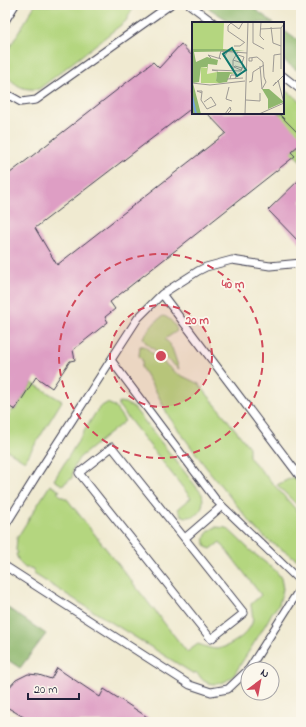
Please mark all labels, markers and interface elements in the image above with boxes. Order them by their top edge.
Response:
inset map [192,22,284,114]
text: 40 m [221,276,245,294]
text: 20 m [184,312,209,330]
centre of rings [154,349,168,363]
north arrow [240,661,280,701]
text: N [257,665,272,682]
scale bar [28,675,79,701]
text: 20 m [34,681,57,699]

